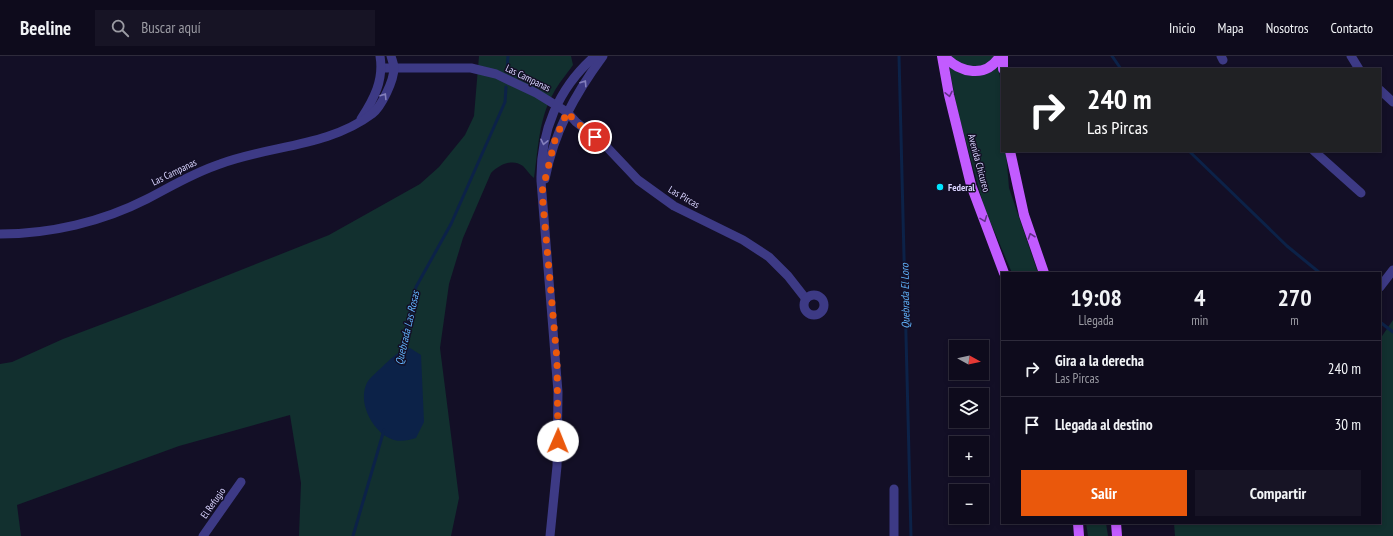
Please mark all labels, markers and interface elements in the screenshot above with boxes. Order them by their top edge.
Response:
search box [95,10,375,46]
text: Beeline [20,16,71,40]
icon: search [109,17,131,39]
text: Buscar aquí [141,18,201,37]
text: Inicio [1169,19,1196,37]
text: Mapa [1218,19,1244,37]
text: Nosotros [1266,19,1309,37]
text: Contacto [1331,19,1373,37]
street label: Las Campanas [503,62,553,95]
one-way arrow [579,80,587,87]
text: 240 m [1087,80,1151,117]
icon: right [1021,84,1073,136]
one-way arrow [945,91,953,98]
one-way arrow [379,93,387,100]
text: Las Pircas [1087,116,1148,139]
pin [578,120,612,154]
icon: arrive [584,126,606,148]
street label: Avenida Chicureo [965,133,993,193]
one-way arrow [541,138,549,145]
street label: Las Campanas [149,155,199,188]
place label: Federal [948,181,975,194]
marker: Federal [935,182,945,192]
street label: Las Pircas [666,183,702,211]
one-way arrow [980,216,988,223]
one-way arrow [1027,233,1036,240]
water label: Quebrada El Loro [897,262,913,329]
text: 19:08 [1070,282,1122,313]
text: 4 [1194,282,1205,313]
text: 270 [1277,282,1312,313]
water label: Quebrada Las Rosas [392,288,423,366]
text: Llegada [1078,312,1114,329]
text: min [1191,312,1208,329]
text: m [1290,312,1299,329]
north arrow [949,340,989,380]
map controls [949,340,989,524]
text: Gira a la derecha [1055,351,1144,370]
icon: right [1021,358,1043,380]
text: 240 m [1328,359,1361,378]
text: Las Pircas [1055,370,1099,387]
button: layers [949,388,989,428]
icon: arrive [1021,414,1043,436]
text: Llegada al destino [1055,415,1153,434]
text: 30 m [1335,415,1361,434]
position arrow [537,420,579,462]
button: + [949,436,989,476]
button: Salir [1021,470,1187,516]
button: Compartir [1195,470,1361,516]
button: − [949,484,989,524]
street label: El Refugio [198,485,228,521]

